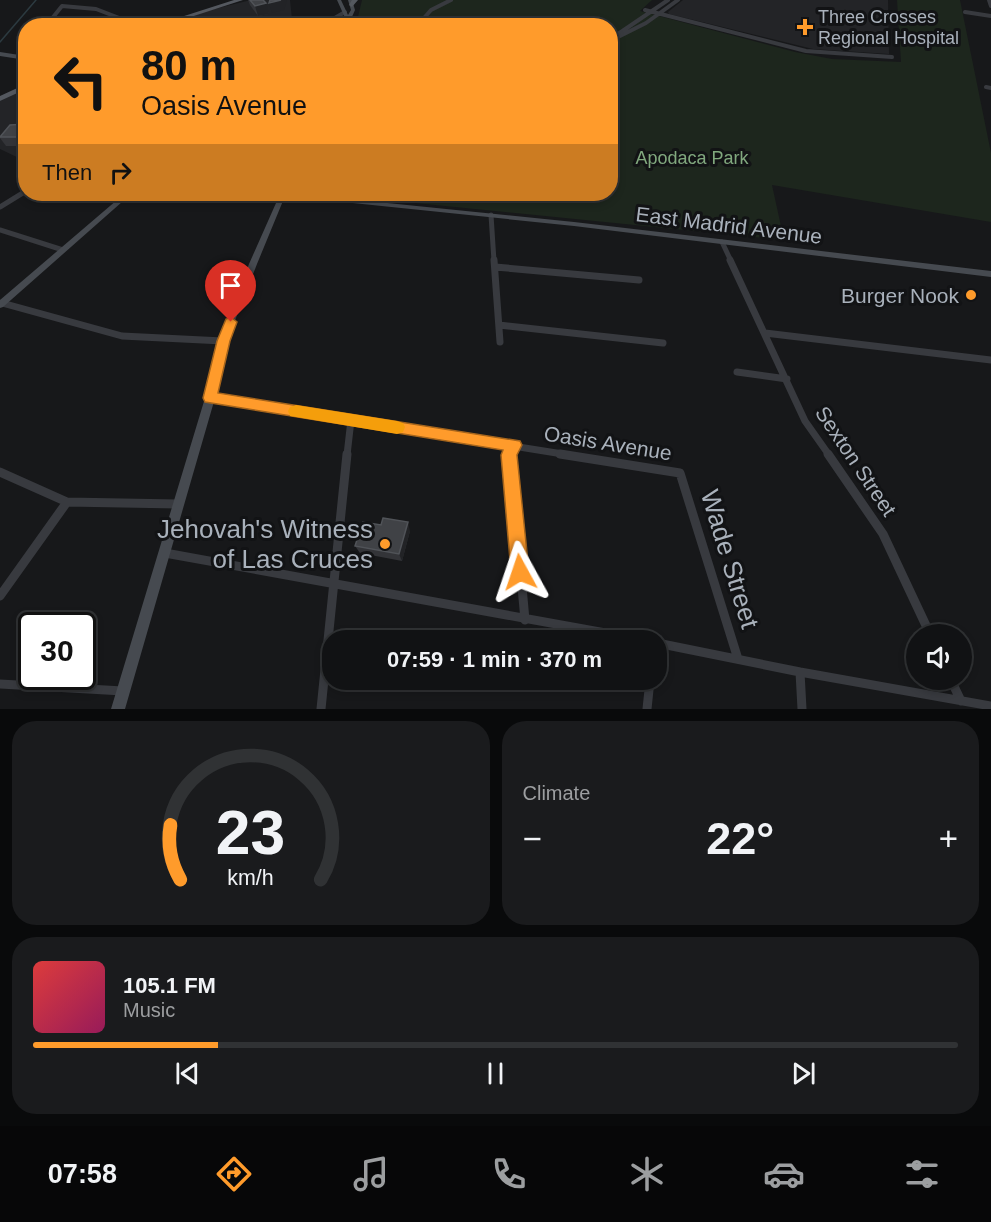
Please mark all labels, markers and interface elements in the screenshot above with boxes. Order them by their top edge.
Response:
place label: Three Crosses Regional Hospital [818,7,959,48]
marker: Three Crosses Regional Hospital [796,18,814,36]
icon: left [42,42,120,120]
text: 80 m [141,42,237,89]
text: Oasis Avenue [141,91,307,121]
park label: Apodaca Park [635,148,750,168]
icon: right [104,156,137,189]
text: Then [42,160,92,185]
street label: East Madrid Avenue [635,202,823,248]
pin [205,260,256,322]
icon: arrive [214,269,247,302]
place label: Burger Nook [841,284,959,307]
marker: Burger Nook [964,288,978,302]
street label: Sexton Street [811,402,901,520]
street label: Oasis Avenue [542,422,674,464]
street label: Wade Street [695,486,766,633]
place label: Jehovah's Witness of Las Cruces [157,514,373,574]
marker: Jehovah's Witness of Las Cruces [378,537,392,551]
position arrow [488,540,552,604]
speed limit sign: 30 [18,612,96,690]
map controls [906,624,972,690]
button: sound [906,624,972,690]
text: 07:59 · 1 min · 370 m [387,647,602,672]
text: Climate [523,782,590,804]
text: 23 [216,798,285,867]
text: 22° [706,813,774,864]
text: − [523,820,542,857]
text: + [939,820,958,857]
text: km/h [228,866,274,890]
text: 105.1 FM [123,973,216,998]
text: Music [123,999,175,1021]
icon: previous [171,1057,204,1090]
icon: pause [479,1057,512,1090]
icon: next [787,1057,820,1090]
icon: directions [213,1153,255,1195]
icon: music [350,1153,392,1195]
icon: phone [488,1153,530,1195]
icon: climate [626,1153,668,1195]
icon: car [763,1153,805,1195]
icon: filters [901,1153,943,1195]
text: 07:58 [48,1159,117,1189]

